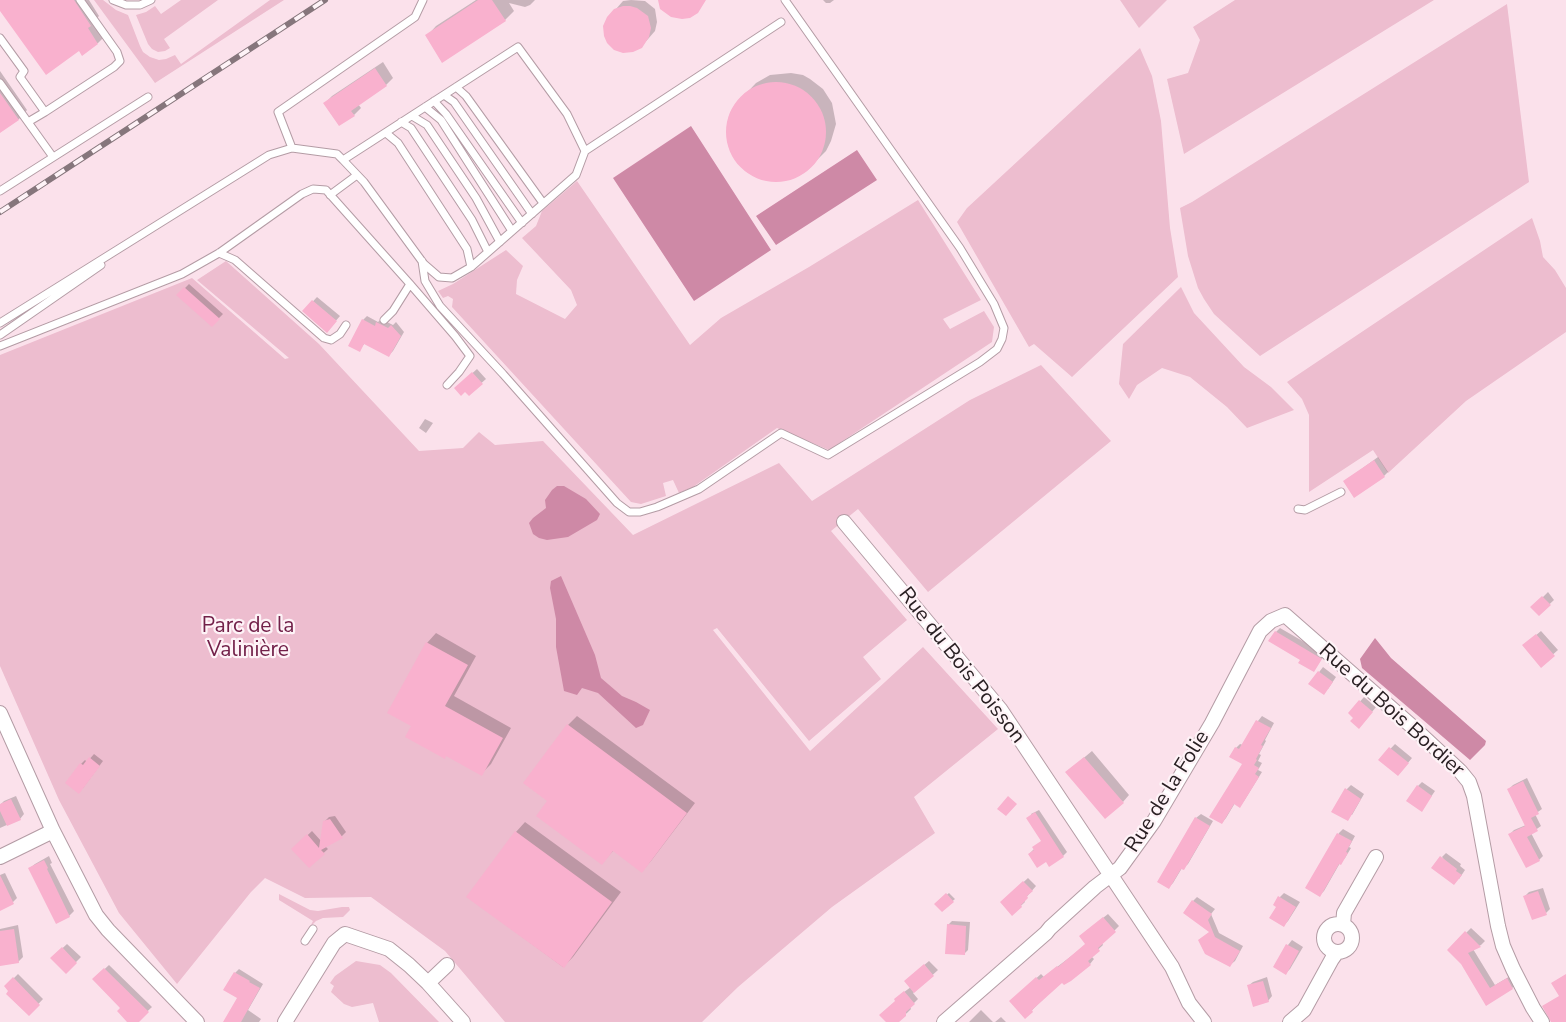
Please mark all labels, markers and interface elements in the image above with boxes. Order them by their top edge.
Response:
street label: Rue du Bois Poisson [892,583,1030,749]
park label: Parc de la Valinière [202,614,294,664]
street label: Rue du Bois Bordier [1313,639,1469,783]
street label: Rue de la Folie [1120,726,1216,858]

